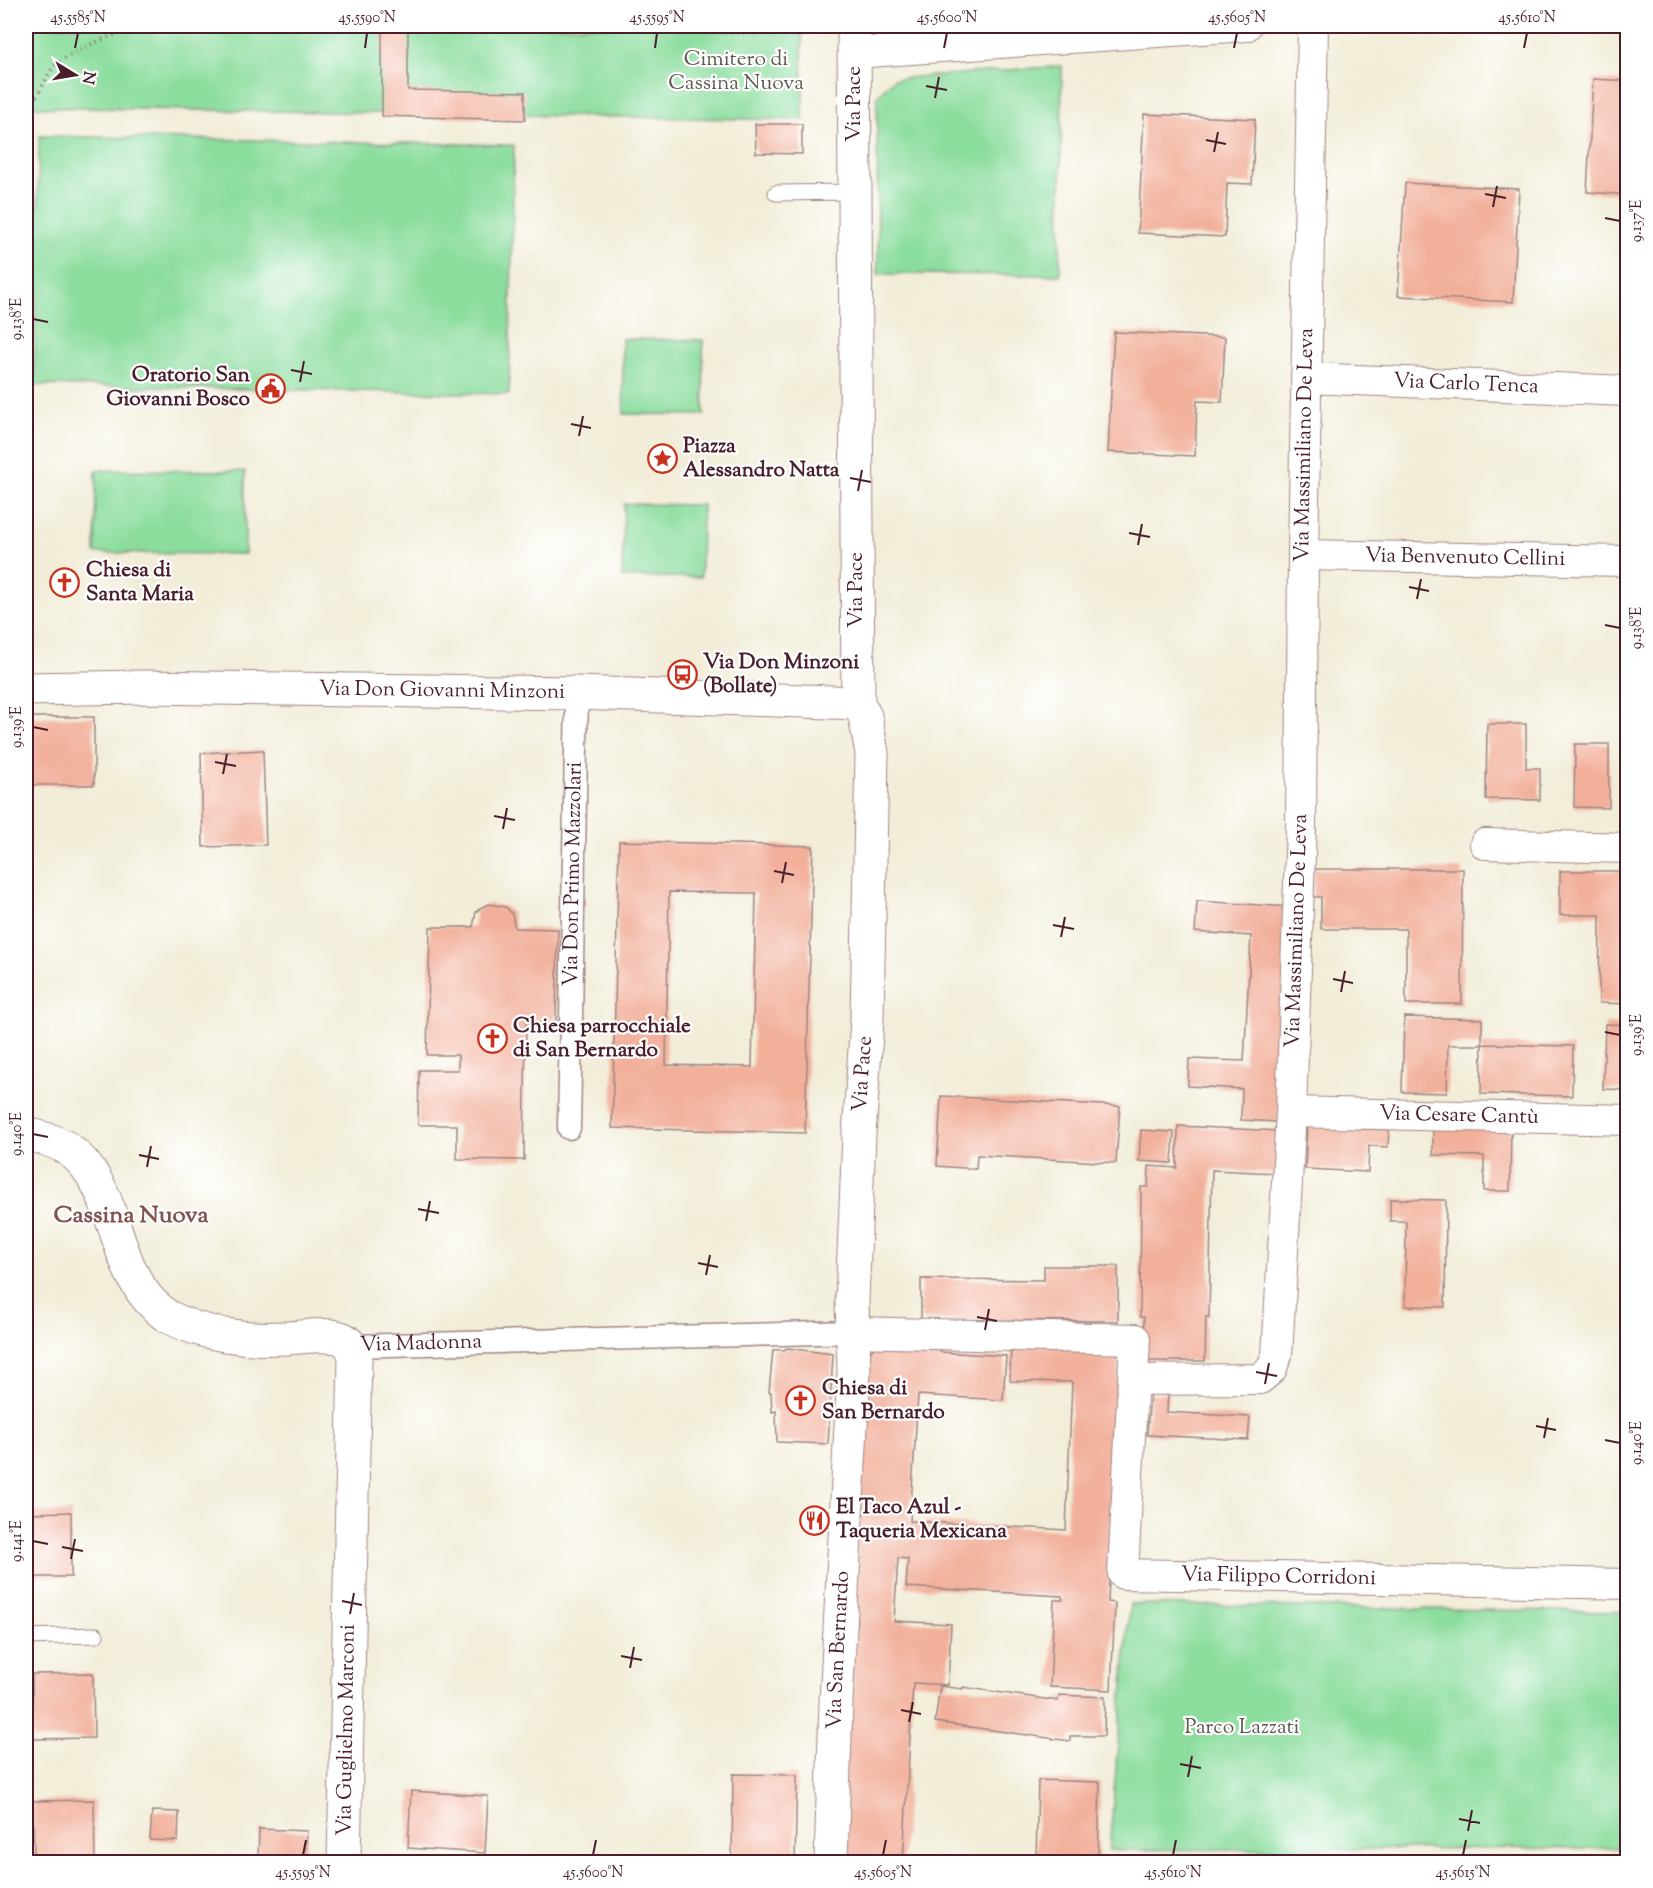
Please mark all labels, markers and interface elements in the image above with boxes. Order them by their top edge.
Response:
text: 45.5585°N [50,8,106,29]
text: 45.5590°N [338,8,396,29]
text: 45.5595°N [629,8,685,29]
text: 45.5600°N [917,8,977,29]
text: 45.5605°N [1208,8,1266,29]
text: 45.5610°N [1498,8,1556,29]
north arrow [45,45,105,105]
park label: Cimitero di Cassina Nuova [668,45,804,99]
street label: Via Pace [840,66,870,142]
text: N [75,69,100,86]
text: 9.137°E [1627,200,1648,242]
text: 9.138°E [7,298,28,340]
street label: Via Massimiliano De Leva [1288,327,1322,562]
place label: Oratorio San Giovanni Bosco [106,361,251,415]
street label: Via Carlo Tenca [1393,367,1539,402]
public building icon: Oratorio San Giovanni Bosco [255,372,287,404]
place label: Piazza Alessandro Natta [683,432,840,486]
place icon: Piazza Alessandro Natta [646,443,678,475]
street label: Via Benvenuto Cellini [1364,541,1565,575]
street label: Via Pace [842,552,872,628]
place label: Chiesa di Santa Maria [86,556,194,610]
church icon: Chiesa di Santa Maria [49,567,81,599]
text: 9.138°E [1627,607,1648,649]
place label: Via Don Minzoni (Bollate) [703,648,859,702]
bus stop icon: Via Don Minzoni (Bollate) [666,659,698,691]
street label: Via Don Giovanni Minzoni [319,674,565,708]
text: 9.139°E [7,706,28,748]
street label: Via Don Primo Mazzolari [557,761,591,987]
street label: Via Massimiliano De Leva [1278,813,1316,1048]
place label: Chiesa parrocchiale di San Bernardo [513,1012,691,1066]
text: 9.139°E [1627,1014,1648,1056]
church icon: Chiesa parrocchiale di San Bernardo [476,1023,508,1055]
street label: Via Pace [846,1035,881,1113]
street label: Via Cesare Cantù [1379,1099,1539,1133]
text: 9.140°E [7,1112,28,1156]
district label: Cassina Nuova [53,1199,209,1233]
street label: Via Madonna [359,1327,483,1361]
place label: Chiesa di San Bernardo [822,1374,945,1428]
church icon: Chiesa di San Bernardo [785,1385,817,1417]
text: 9.140°E [1627,1421,1648,1465]
place label: El Taco Azul - Taqueria Mexicana [836,1493,1007,1547]
restaurant icon: El Taco Azul - Taqueria Mexicana [799,1504,831,1536]
text: 9.141°E [7,1520,28,1562]
street label: Via Filippo Corridoni [1181,1560,1376,1594]
street label: Via San Bernardo [820,1570,858,1730]
street label: Via Guglielmo Marconi [330,1624,364,1836]
park label: Parco Lazzati [1184,1713,1300,1743]
text: 45.5595°N [275,1863,331,1884]
text: 45.5600°N [563,1863,623,1884]
text: 45.5605°N [854,1863,912,1884]
text: 45.5610°N [1144,1863,1202,1884]
text: 45.5615°N [1436,1863,1491,1884]

